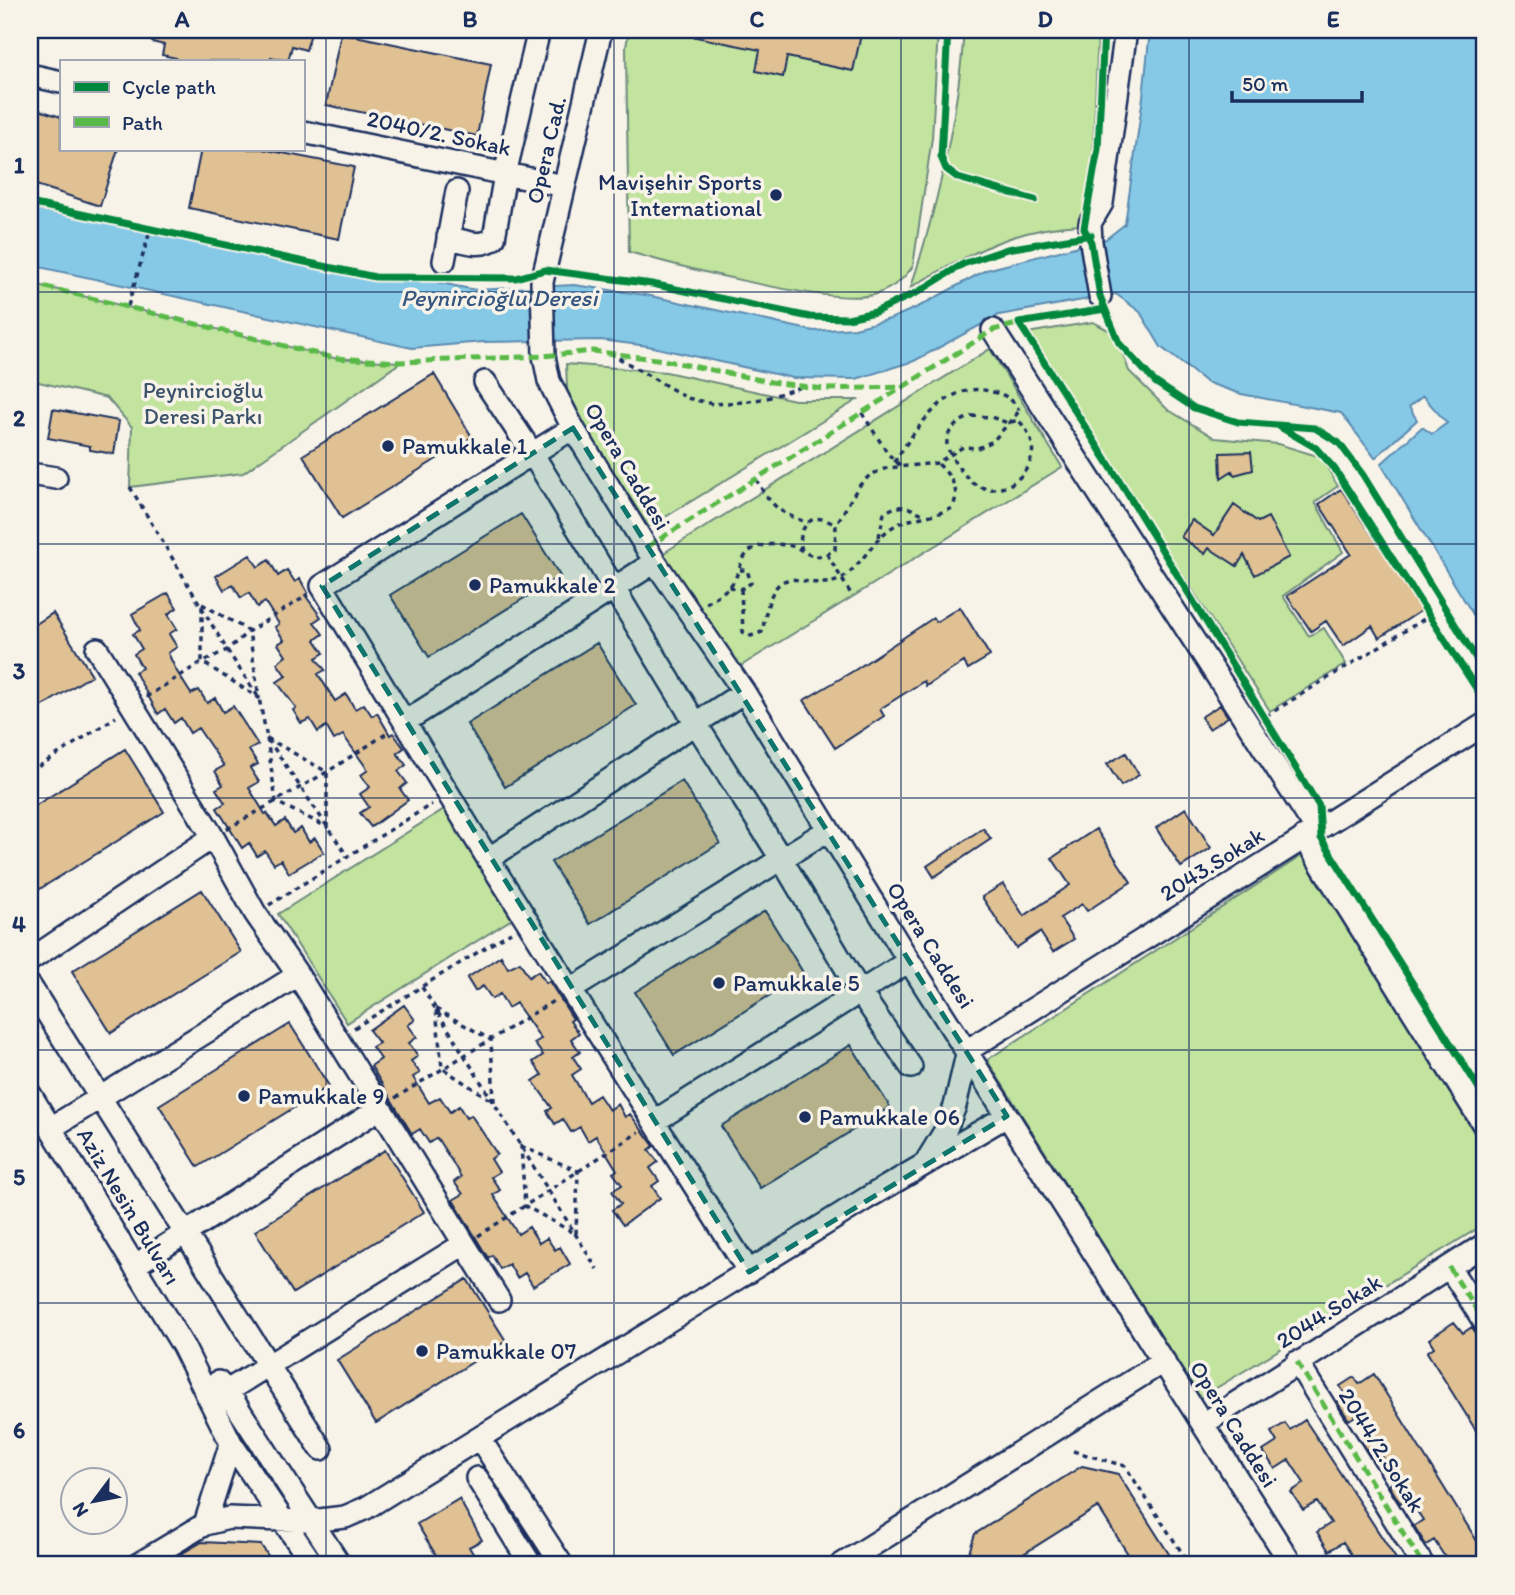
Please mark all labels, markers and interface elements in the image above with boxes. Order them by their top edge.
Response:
text: A [174,5,190,33]
text: B [463,5,478,33]
text: C [750,5,765,33]
text: D [1037,5,1053,33]
text: E [1327,5,1340,33]
legend [60,60,304,150]
scale bar [1232,60,1361,104]
text: 50 m [1242,71,1289,96]
text: Cycle path [122,74,216,99]
street label: Opera Cad. [520,93,572,207]
street label: 2040/2. Sokak [364,104,514,162]
text: Path [122,110,163,135]
text: 1 [14,151,25,179]
place label: Mavişehir Sports International [598,168,762,222]
marker: Mavişehir Sports International [768,187,784,203]
water label: Peynircioğlu Deresi [401,283,600,312]
park label: Peynircioğlu Deresi Parkı [143,376,264,430]
street label: Opera Caddesi [579,397,677,535]
text: 2 [13,404,26,432]
place label: Pamukkale 1 [402,432,527,460]
marker: Pamukkale 1 [380,438,396,454]
place label: Pamukkale 2 [489,571,616,599]
marker: Pamukkale 2 [467,577,483,593]
text: 3 [13,657,26,685]
street label: 2043.Sokak [1155,821,1270,907]
street label: Opera Caddesi [881,877,981,1013]
text: 4 [12,910,26,938]
place label: Pamukkale 5 [733,969,860,997]
marker: Pamukkale 5 [711,975,727,991]
place label: Pamukkale 9 [258,1082,385,1110]
marker: Pamukkale 9 [236,1088,252,1104]
place label: Pamukkale 06 [819,1103,960,1131]
marker: Pamukkale 06 [797,1109,813,1125]
street label: Aziz Nesin Bulvarı [71,1122,187,1290]
text: 5 [13,1163,25,1191]
street label: 2044.Sokak [1271,1267,1387,1354]
place label: Pamukkale 07 [436,1337,576,1365]
marker: Pamukkale 07 [414,1343,430,1359]
street label: Opera Caddesi [1184,1356,1284,1492]
street label: 2044/2.Sokak [1333,1383,1431,1517]
text: 6 [13,1416,25,1444]
north arrow [60,1466,130,1536]
text: N [67,1498,93,1521]

